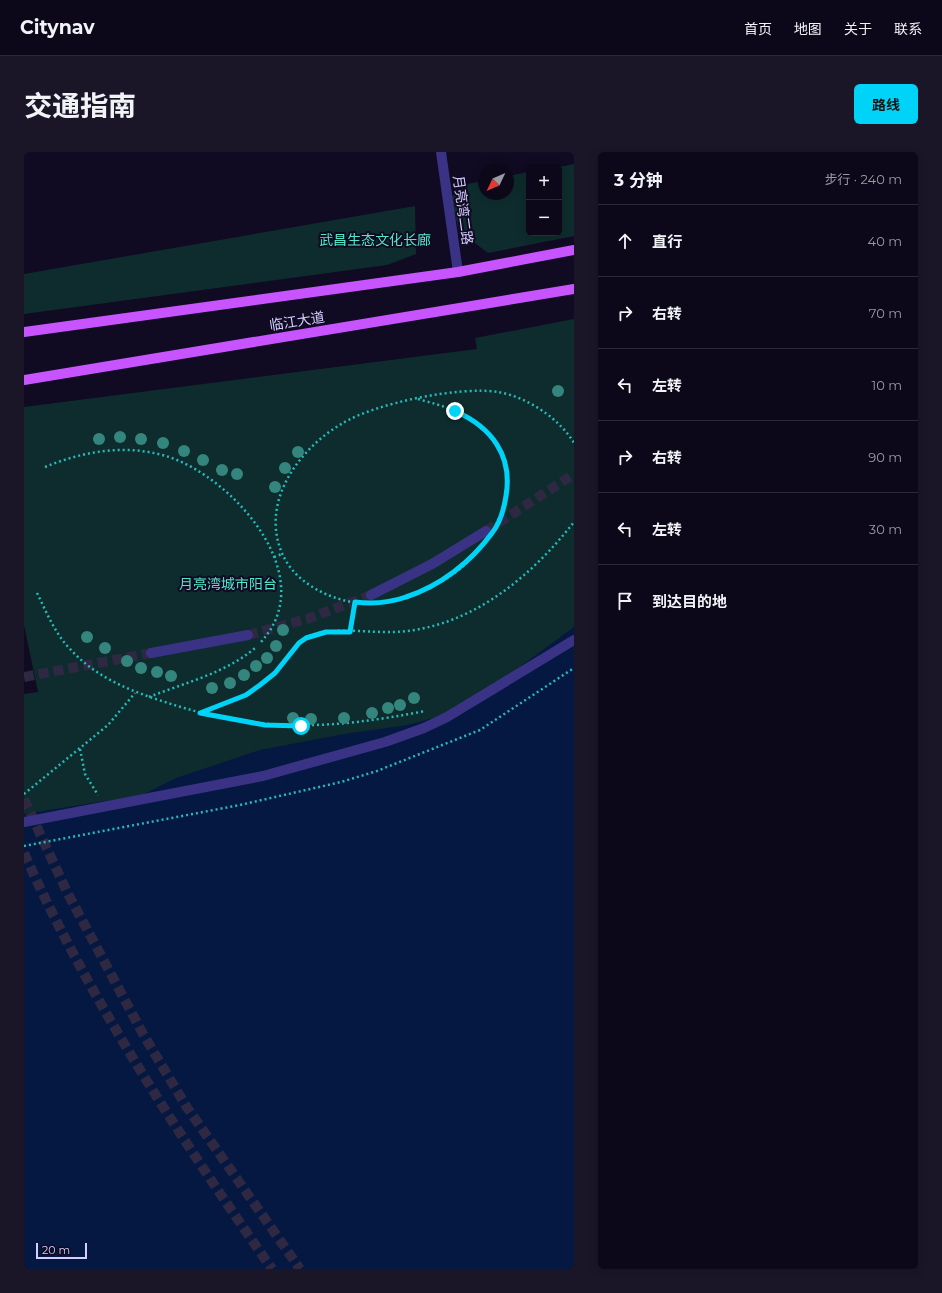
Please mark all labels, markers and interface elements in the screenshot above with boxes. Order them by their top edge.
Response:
text: Citynav [20,16,95,39]
text: 首页 [744,20,772,38]
text: 地图 [794,20,822,38]
text: 关于 [844,20,872,38]
text: 联系 [894,20,922,38]
button: 路线 [854,84,918,124]
text: 交通指南 [24,89,136,123]
north arrow [478,164,514,200]
map controls [526,164,562,236]
button: + [526,164,562,200]
text: 3 分钟 [614,170,663,190]
text: 步行 · 240 m [824,171,902,187]
street label: 月亮湾二路 [449,174,477,246]
button: − [526,200,562,236]
icon: ahead [614,230,636,252]
park label: 武昌生态文化长廊 [319,231,431,249]
text: 直行 [652,232,682,251]
text: 40 m [868,233,902,249]
icon: right [614,302,636,324]
text: 右转 [652,304,682,323]
text: 70 m [869,305,902,321]
street label: 临江大道 [268,308,326,334]
icon: left [614,374,636,396]
text: 左转 [652,376,682,395]
text: 10 m [872,377,902,393]
route end [446,402,464,420]
icon: right [614,446,636,468]
text: 右转 [652,448,682,467]
text: 90 m [868,449,902,465]
icon: left [614,518,636,540]
text: 左转 [652,520,682,539]
text: 30 m [869,521,902,537]
park label: 月亮湾城市阳台 [179,575,277,593]
icon: arrive [614,590,636,612]
text: 到达目的地 [652,592,727,611]
route start [292,717,310,735]
scale bar [36,1241,87,1260]
text: 20 m [42,1243,70,1257]

